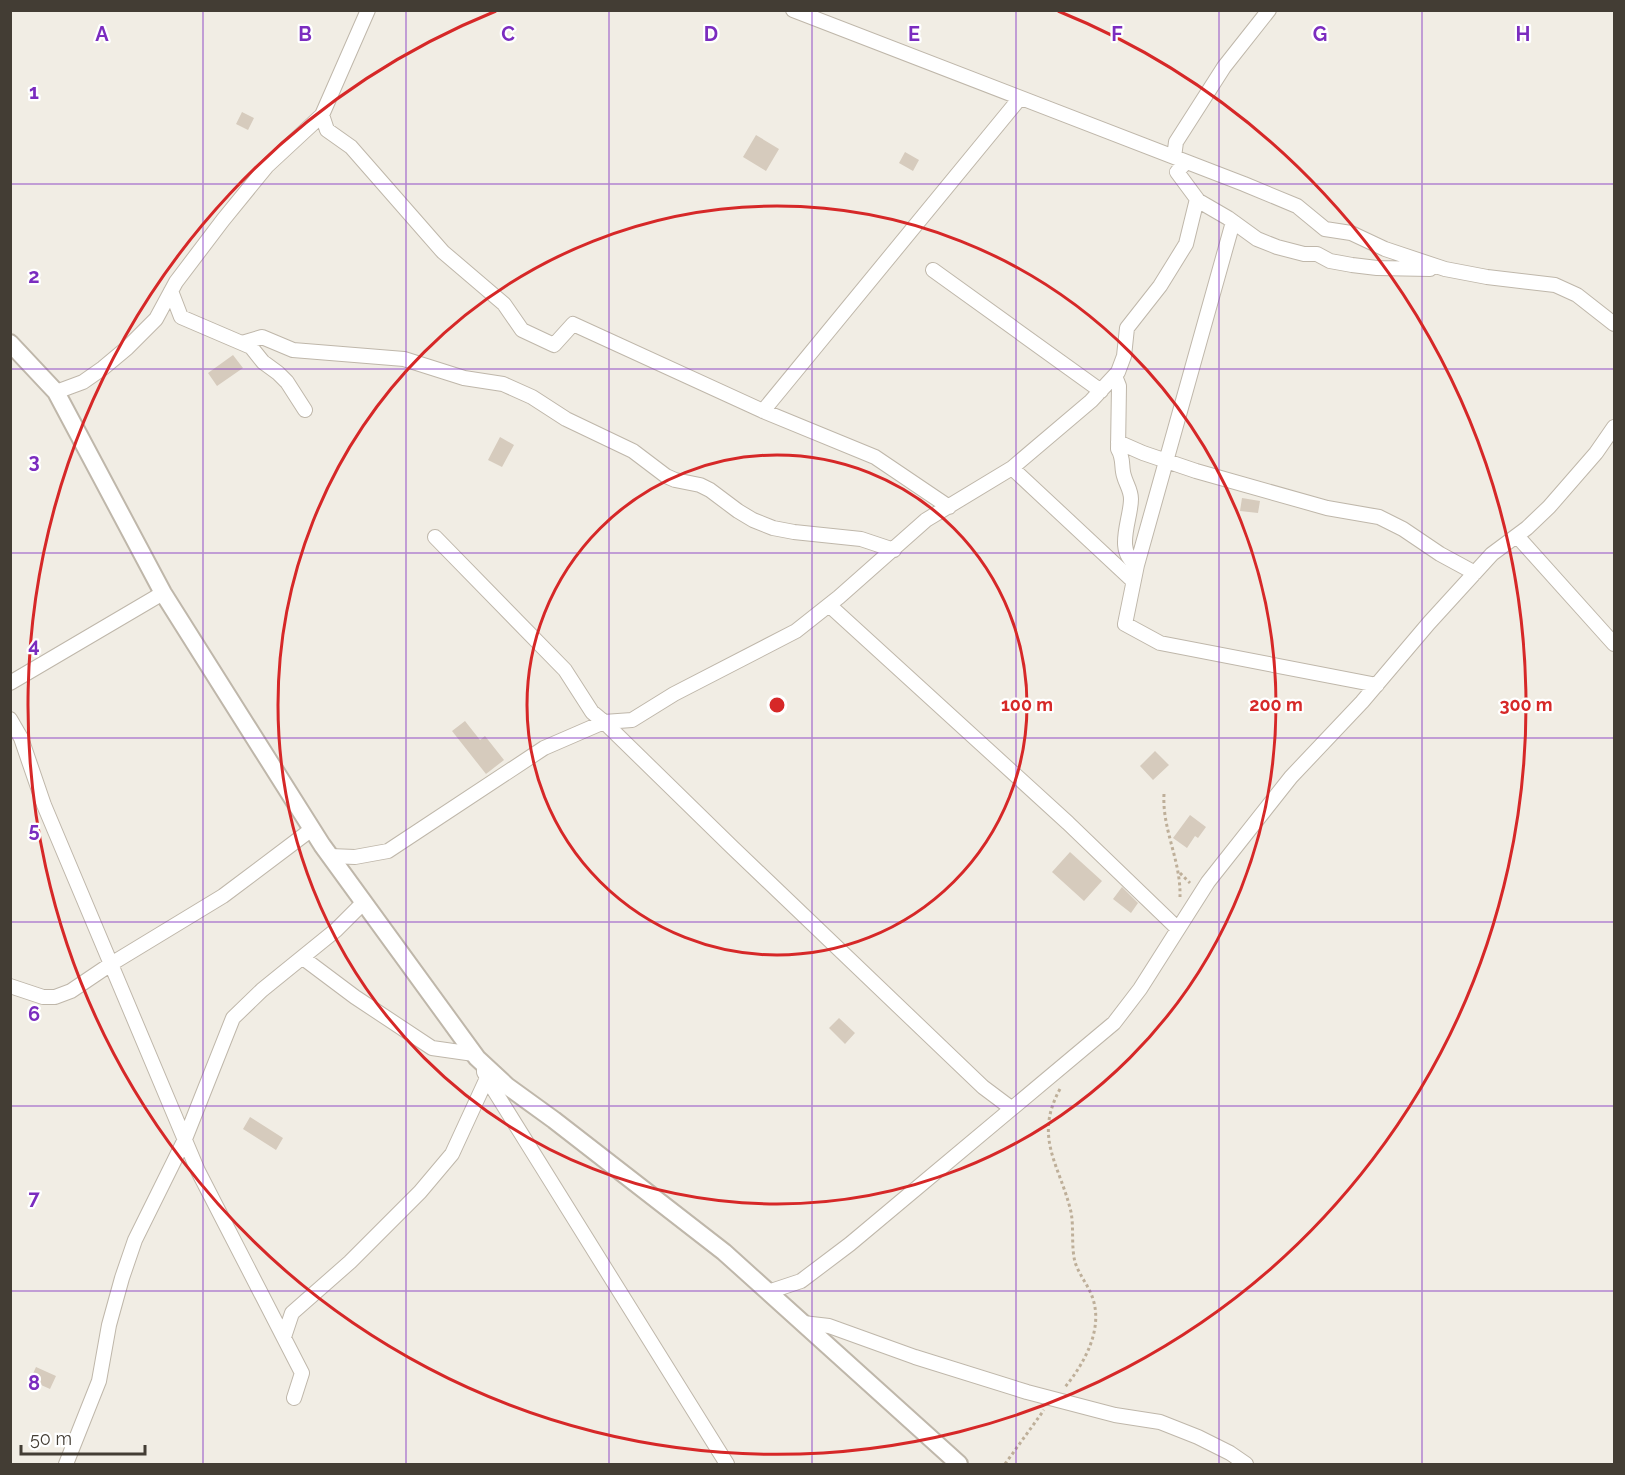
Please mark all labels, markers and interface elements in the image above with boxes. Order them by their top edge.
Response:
text: A [95,22,109,46]
text: B [298,22,312,46]
text: C [501,22,515,46]
text: D [704,22,718,46]
text: E [908,22,920,46]
text: F [1111,22,1123,46]
text: G [1313,22,1327,46]
text: H [1516,22,1530,46]
text: 1 [29,80,39,104]
text: 2 [28,264,40,288]
text: 3 [28,449,40,473]
text: 4 [28,633,40,657]
text: 100 m [1001,694,1053,715]
text: 200 m [1249,694,1303,715]
text: 300 m [1499,694,1553,715]
centre of rings [767,695,787,715]
text: 5 [28,818,40,842]
text: 6 [28,1002,40,1026]
text: 7 [28,1186,40,1210]
text: 8 [28,1371,40,1395]
scale bar [21,1418,146,1456]
text: 50 m [30,1428,72,1449]

